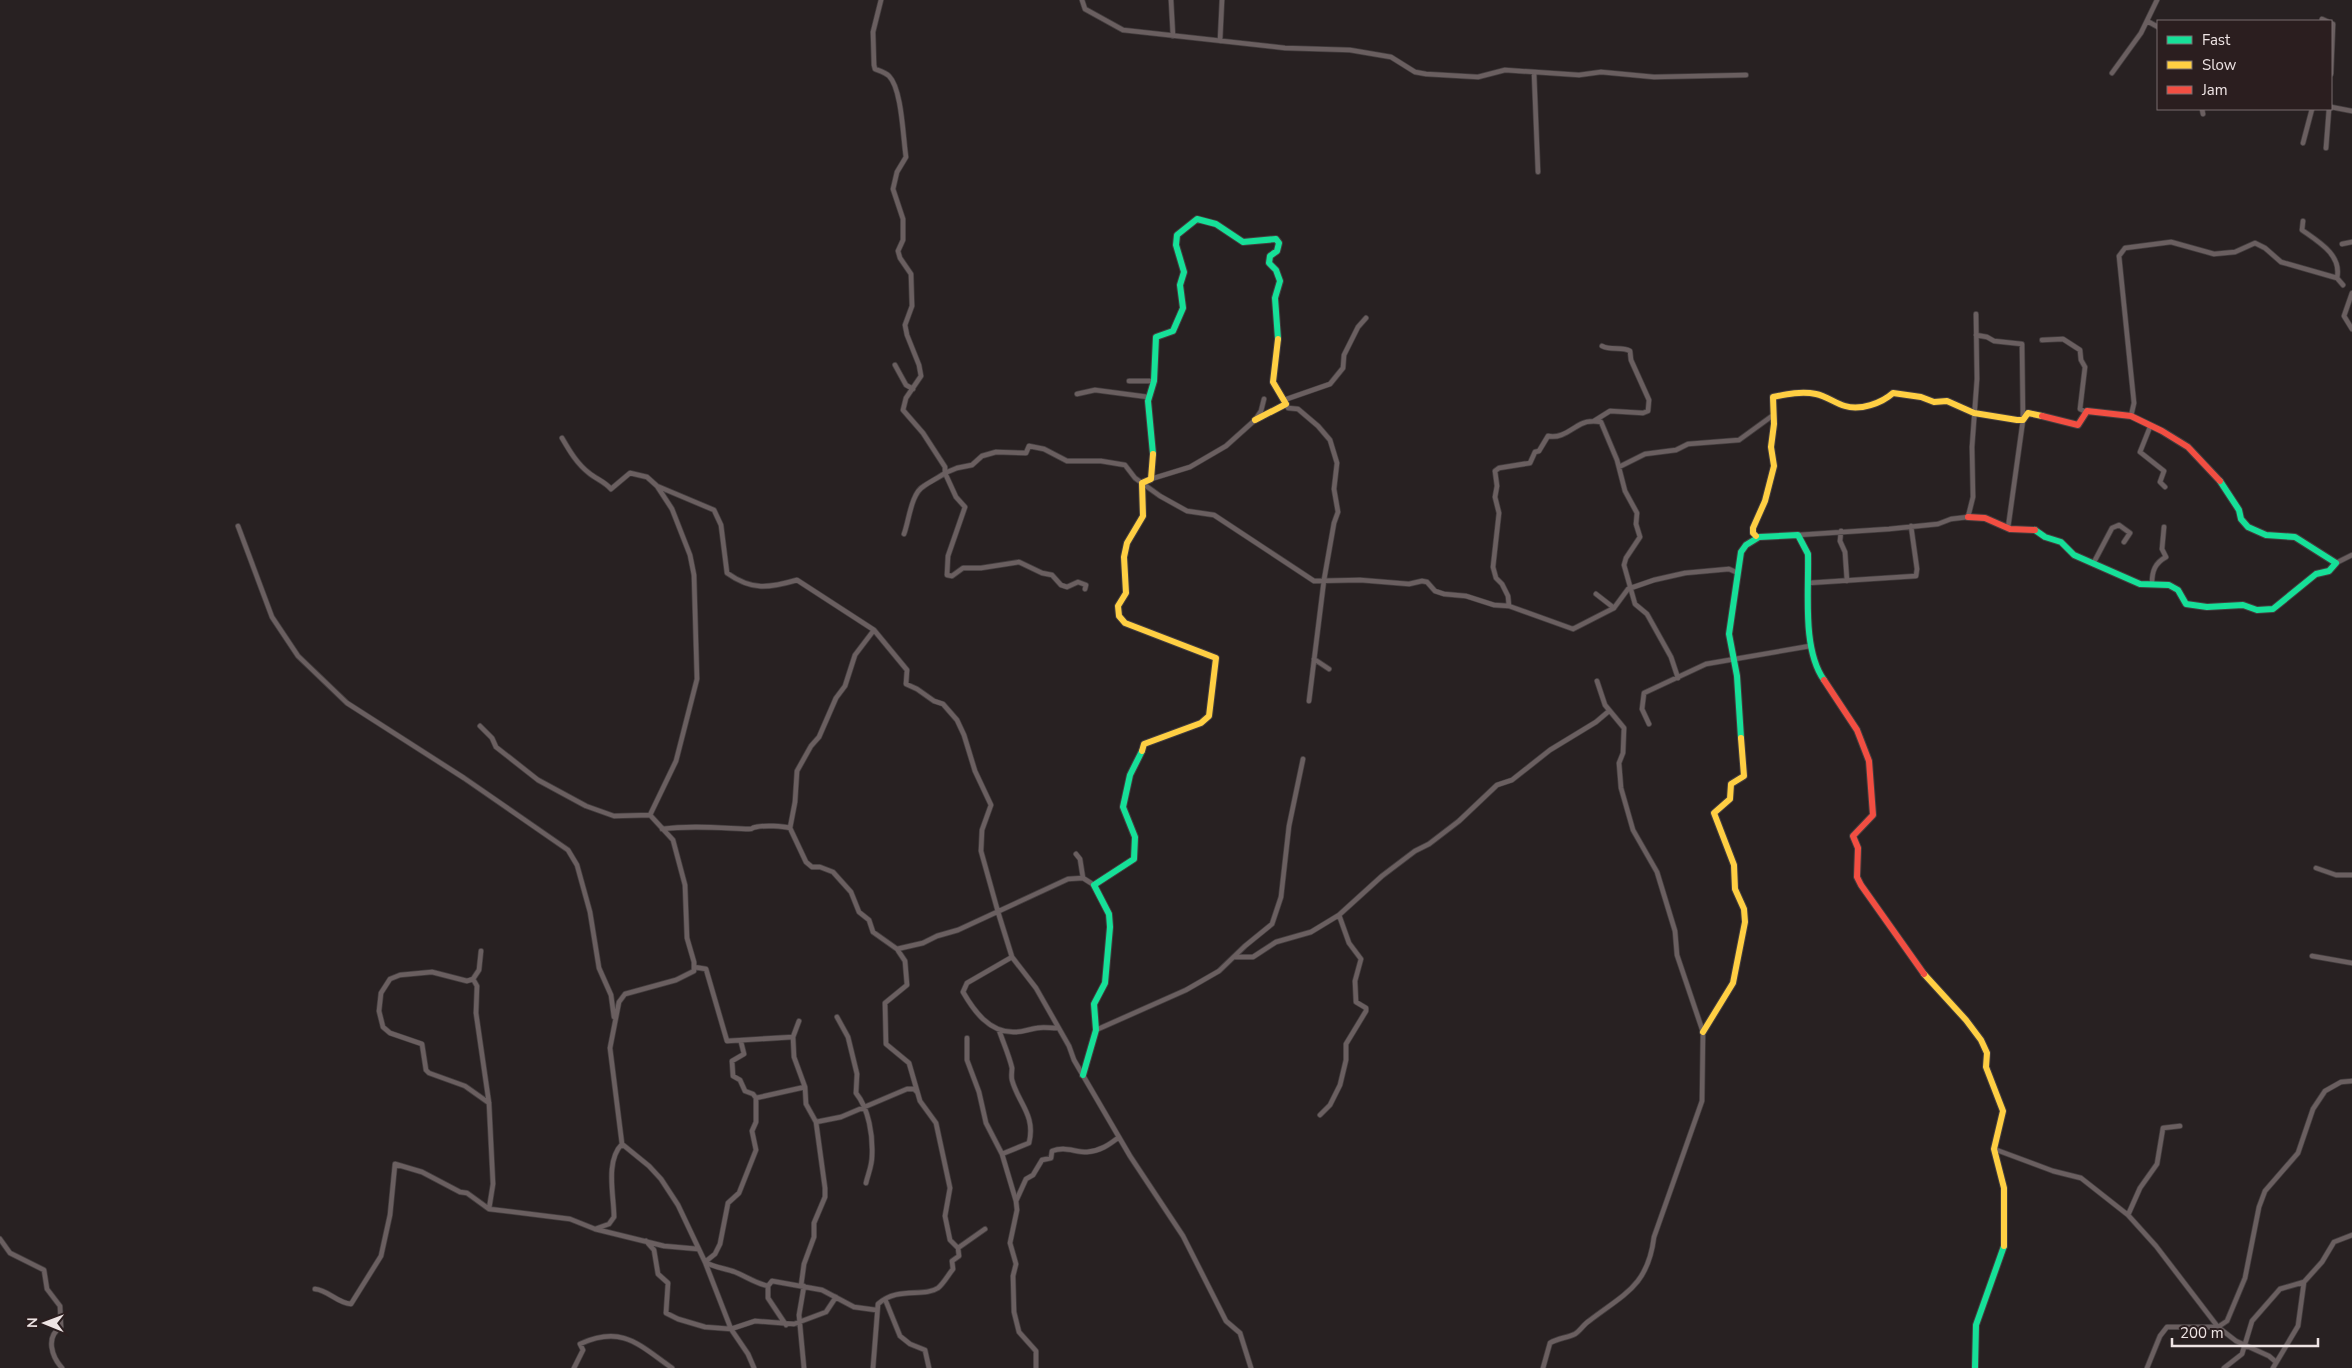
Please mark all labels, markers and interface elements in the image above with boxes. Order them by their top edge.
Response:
legend [2157,20,2332,110]
text: Fast [2202,30,2231,50]
text: Slow [2202,55,2237,75]
text: Jam [2201,80,2228,100]
north arrow [20,1298,70,1348]
scale bar [2172,1316,2318,1348]
text: N [23,1317,42,1328]
text: 200 m [2180,1323,2224,1343]

